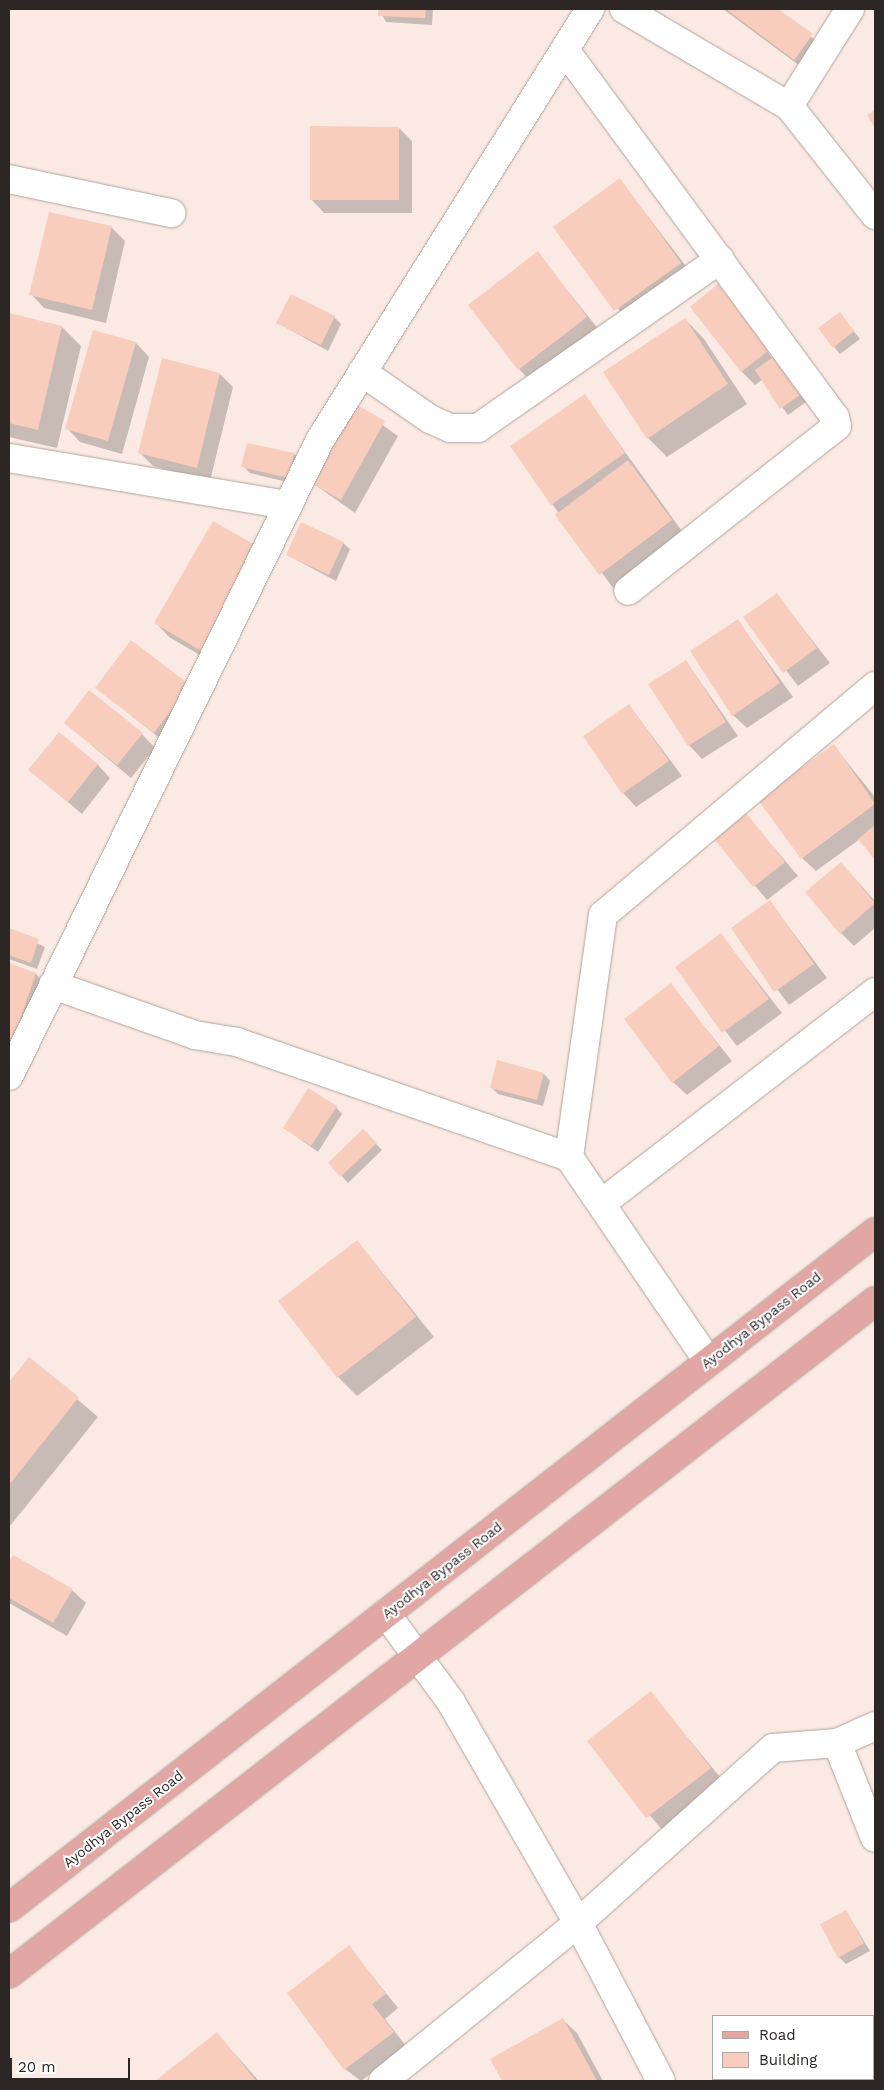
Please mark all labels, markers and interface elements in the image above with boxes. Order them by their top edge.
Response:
street label: Ayodhya Bypass Road [698,1268,824,1372]
street label: Ayodhya Bypass Road [379,1518,505,1622]
street label: Ayodhya Bypass Road [60,1767,186,1871]
legend [712,2015,874,2080]
text: Road [759,2026,796,2044]
scale bar [12,2048,132,2080]
text: Building [759,2051,817,2069]
text: 20 m [18,2058,56,2076]

